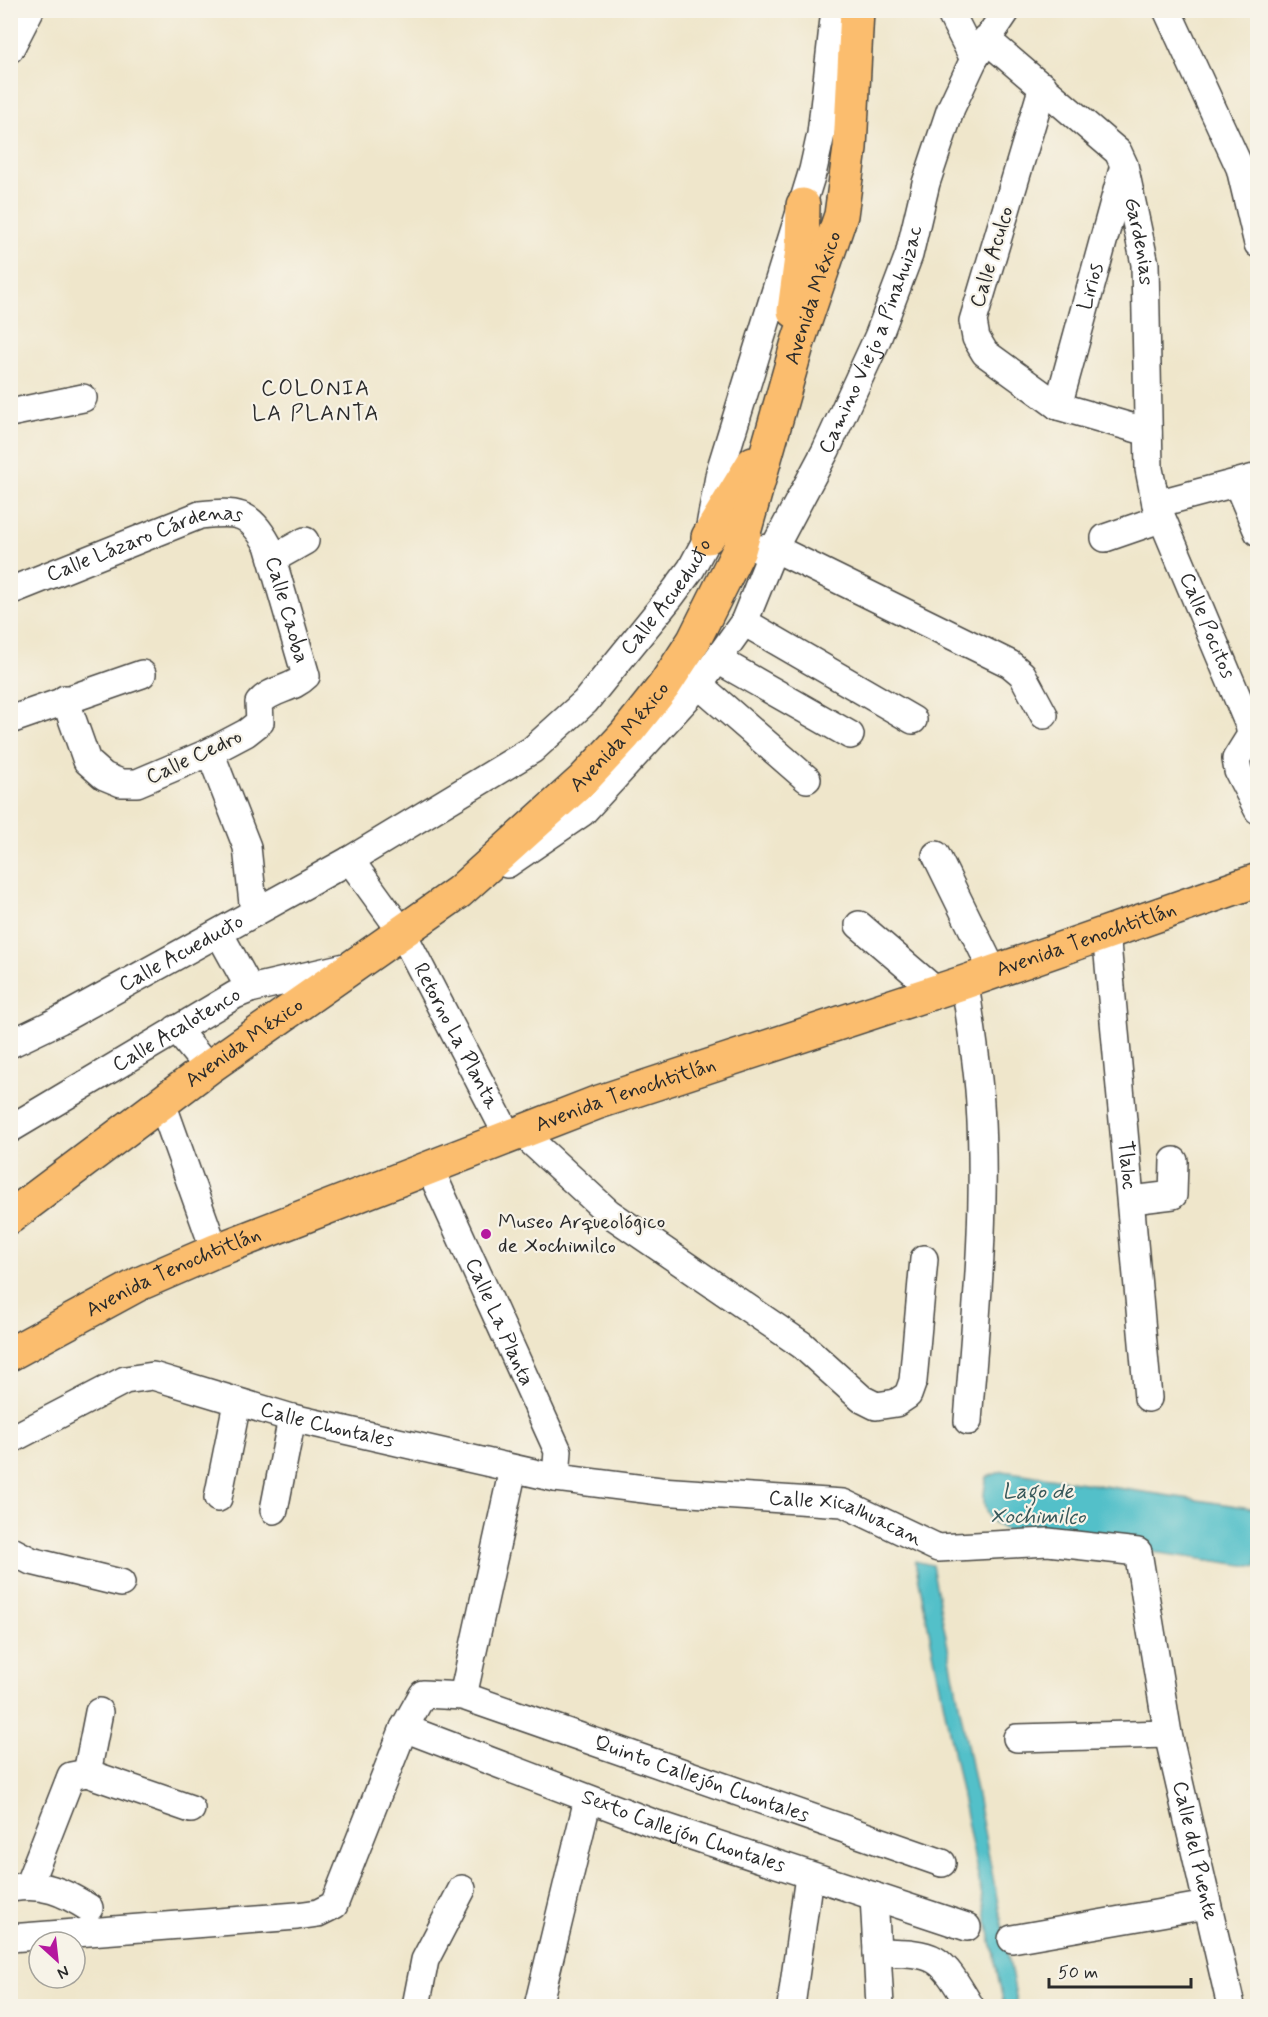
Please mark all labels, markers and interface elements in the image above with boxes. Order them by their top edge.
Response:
street label: Gardenias [1117,195,1159,285]
street label: Calle Aculco [963,203,1021,311]
street label: Camino Viejo a Pinahuizac [812,222,930,458]
street label: Avenida México [778,228,849,368]
street label: Lirios [1071,260,1111,313]
district label: COLONIA LA PLANTA [252,375,380,428]
street label: Calle Lázaro Cárdenas [42,499,246,589]
street label: Calle Acueducto [614,534,719,661]
street label: Calle Caoba [258,553,316,666]
street label: Calle Pocitos [1172,568,1242,683]
street label: Avenida México [564,676,676,799]
street label: Calle Cedro [141,723,247,791]
street label: Avenida Tenochtitlán [992,895,1180,984]
street label: Calle Acueducto [114,907,249,999]
street label: Retorno La Planta [406,958,506,1114]
street label: Calle Acalotenco [107,981,246,1079]
street label: Avenida México [179,991,309,1094]
street label: Avenida Tenochtitlán [531,1051,719,1139]
street label: Tlaloc [1111,1139,1143,1191]
place label: Museo Arqueológico de Xochimilco [498,1208,665,1260]
street label: Avenida Tenochtitlán [81,1221,265,1324]
marker: Museo Arqueológico de Xochimilco [479,1227,493,1241]
street label: Calle La Planta [458,1254,541,1390]
street label: Calle Chontales [257,1395,397,1455]
water label: Lago de Xochimilco [991,1478,1087,1531]
street label: Calle Xicalhuacan [768,1484,927,1553]
street label: Quinto Callejón Chontales [590,1729,813,1830]
street label: Calle del Puente [1165,1778,1225,1923]
street label: Sexto Callejón Chontales [578,1783,789,1880]
north arrow [27,1930,87,1990]
scale bar [1049,1951,1192,1989]
text: N [54,1960,73,1984]
text: 50 m [1058,1961,1098,1985]

